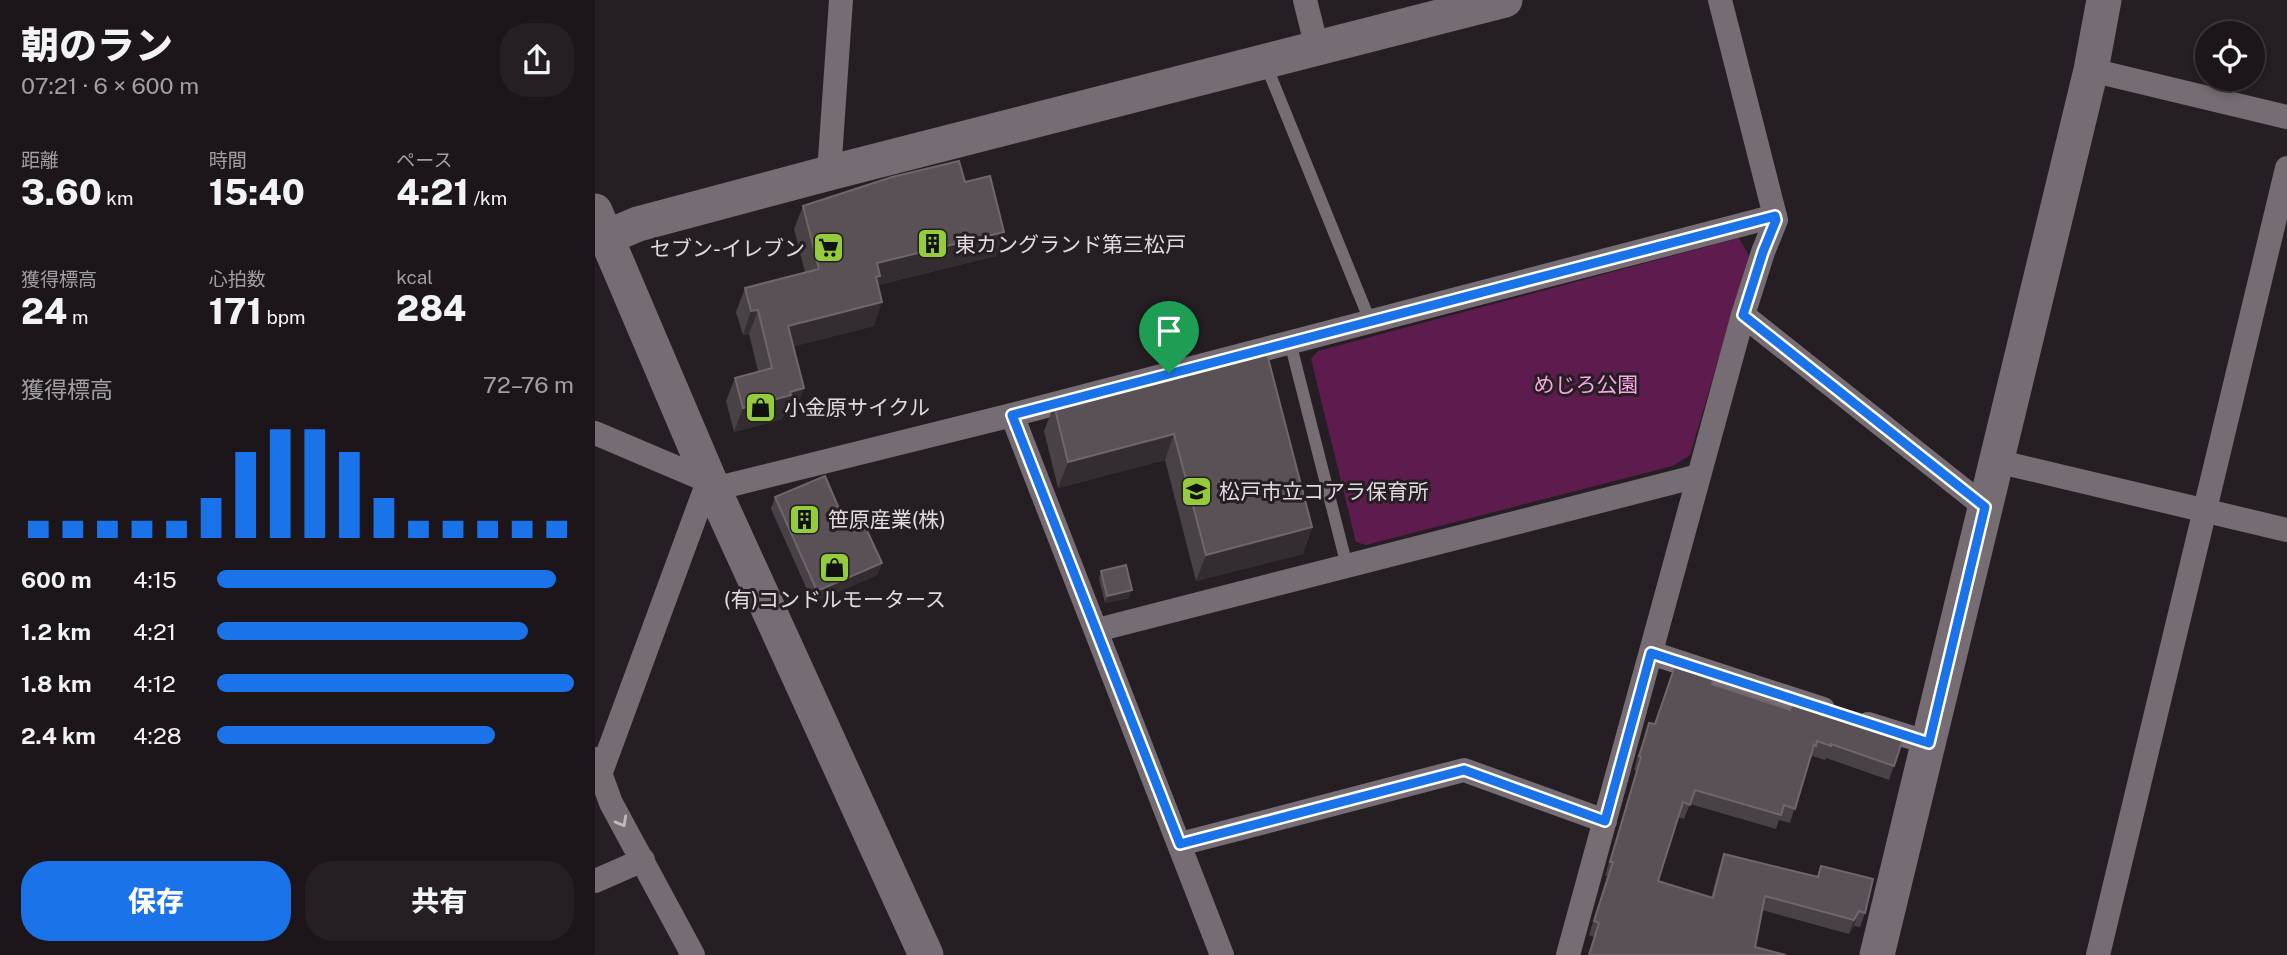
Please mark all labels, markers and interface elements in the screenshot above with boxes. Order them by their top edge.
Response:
map controls [2195,21,2265,91]
button: locate [2195,21,2265,91]
text: 朝のラン [21,23,173,68]
button: share [500,23,574,97]
text: 07:21 · 6 × 600 m [21,72,199,99]
text: 距離 [21,149,59,171]
text: 時間 [209,149,247,171]
text: ペース [396,149,452,171]
text: 3.60 [21,172,102,213]
text: 15:40 [209,172,305,213]
text: 4:21 [396,172,469,213]
text: km [102,187,133,209]
text: /km [469,187,507,209]
building icon: 東カングランド第三松戸 [915,227,949,261]
supermarket icon: セブン-イレブン [811,231,845,265]
place label: 東カングランド第三松戸 [955,232,1186,257]
place label: セブン-イレブン [650,236,805,261]
text: kcal [396,266,433,288]
text: 獲得標高 [21,268,97,290]
text: 心拍数 [209,268,266,290]
text: 284 [396,288,466,329]
text: 24 [21,291,67,332]
text: 171 [209,291,262,332]
pin [1139,301,1199,373]
text: m [67,306,88,328]
text: bpm [262,306,306,328]
icon: arrive [1150,312,1188,350]
text: 72–76 m [483,371,574,398]
park label: めじろ公園 [1534,372,1639,397]
text: 獲得標高 [21,376,113,403]
shop icon: 小金原サイクル [744,390,778,424]
place label: 小金原サイクル [784,395,930,420]
school or university icon: 松戸市立コアラ保育所 [1179,474,1213,508]
place label: 松戸市立コアラ保育所 [1219,479,1429,504]
building icon: 笹原産業(株) [788,502,822,536]
place label: 笹原産業(株) [828,507,946,532]
shop icon: (有)コンドルモータース [818,550,852,584]
text: 600 m [21,566,91,593]
text: 4:15 [133,566,177,593]
place label: (有)コンドルモータース [724,587,946,612]
text: 1.2 km [21,618,91,645]
text: 4:21 [133,618,176,645]
text: 1.8 km [21,670,92,697]
text: 4:12 [133,670,176,697]
text: 2.4 km [21,722,96,749]
text: 4:28 [133,722,182,749]
one-way arrow [614,814,627,827]
button: 保存 [21,861,291,941]
button: 共有 [305,861,574,941]

